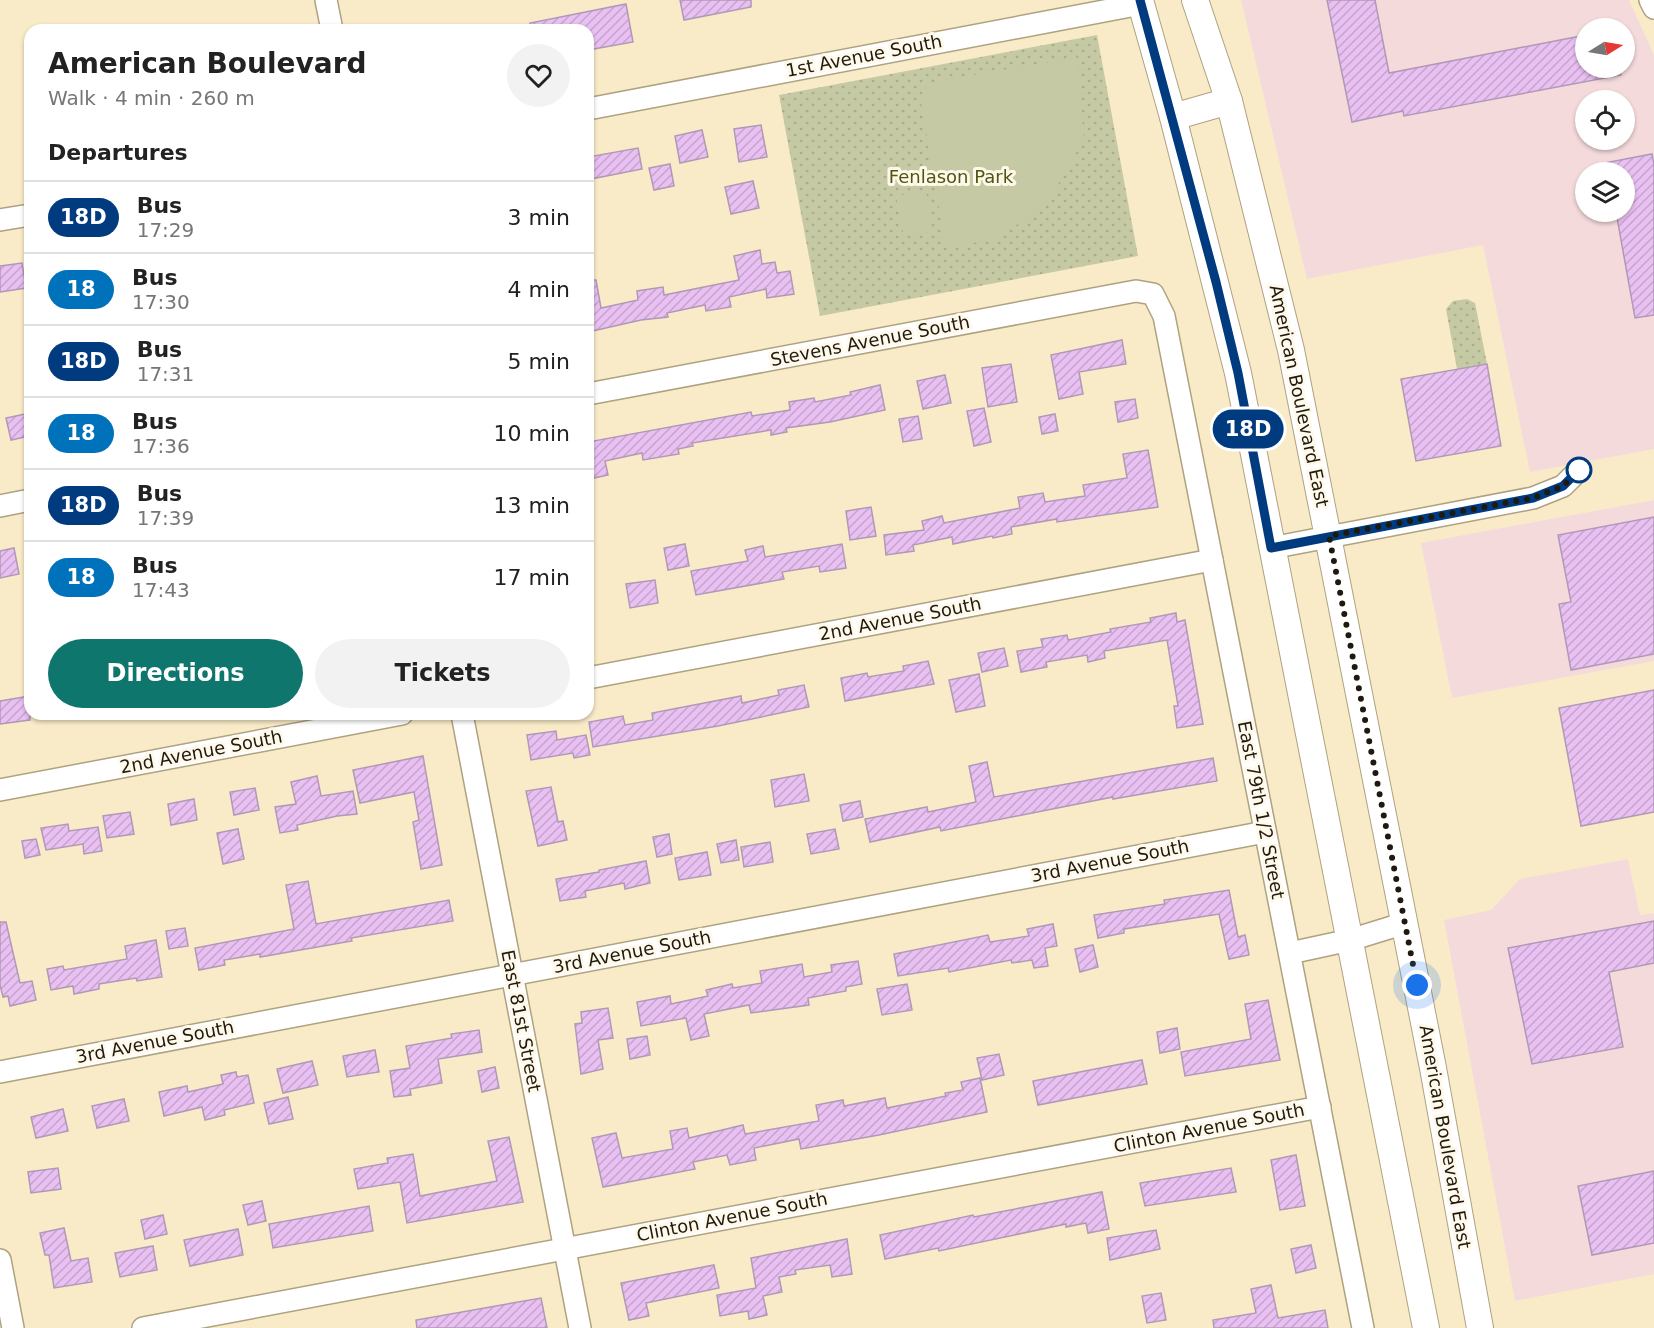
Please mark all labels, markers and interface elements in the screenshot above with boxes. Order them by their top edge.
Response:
north arrow [1575,18,1635,78]
map controls [1575,18,1635,222]
street label: 1st Avenue South [784,30,944,81]
button: heart [507,44,570,107]
text: American Boulevard [48,47,367,80]
text: Walk · 4 min · 260 m [48,86,255,110]
button: locate [1575,90,1635,150]
text: Departures [48,140,188,165]
button: layers [1575,162,1635,222]
park label: Fenlason Park [889,166,1014,187]
text: Bus [137,193,182,218]
text: 18D [60,205,107,229]
text: 3 min [508,205,570,230]
text: 17:29 [137,218,194,242]
text: Bus [132,265,178,290]
text: 18 [66,277,96,301]
text: 4 min [508,277,570,302]
street label: American Boulevard East [1266,283,1333,509]
text: 17:30 [132,290,190,314]
street label: Stevens Avenue South [768,311,971,370]
text: Bus [137,337,182,362]
text: 18D [60,349,107,373]
text: 5 min [508,349,570,374]
text: 17:31 [137,362,194,386]
text: Bus [132,409,178,434]
line badge: 18D [1214,410,1282,448]
text: 18D [1225,417,1271,441]
text: 18 [66,421,96,445]
text: 10 min [494,421,570,446]
text: 17:36 [132,434,190,458]
unlabelled marker [1566,457,1592,483]
text: Bus [137,481,182,506]
text: 18D [60,493,107,517]
text: 13 min [494,493,570,518]
text: 17:39 [137,506,194,530]
text: Bus [132,553,178,578]
text: 18 [66,565,96,589]
text: 17 min [494,565,570,590]
text: 17:43 [132,578,190,602]
street label: 2nd Avenue South [817,592,983,645]
button: Directions [48,639,303,708]
button: Tickets [315,639,570,708]
street label: East 79th 1/2 Street [1234,719,1289,901]
street label: 2nd Avenue South [118,725,284,778]
street label: 3rd Avenue South [1029,835,1191,886]
street label: 3rd Avenue South [551,926,713,977]
street label: East 81st Street [497,948,546,1094]
your location [1402,970,1432,1000]
street label: 3rd Avenue South [74,1016,236,1067]
street label: American Boulevard East [1415,1023,1476,1251]
street label: Clinton Avenue South [1112,1099,1306,1156]
street label: Clinton Avenue South [635,1188,829,1245]

